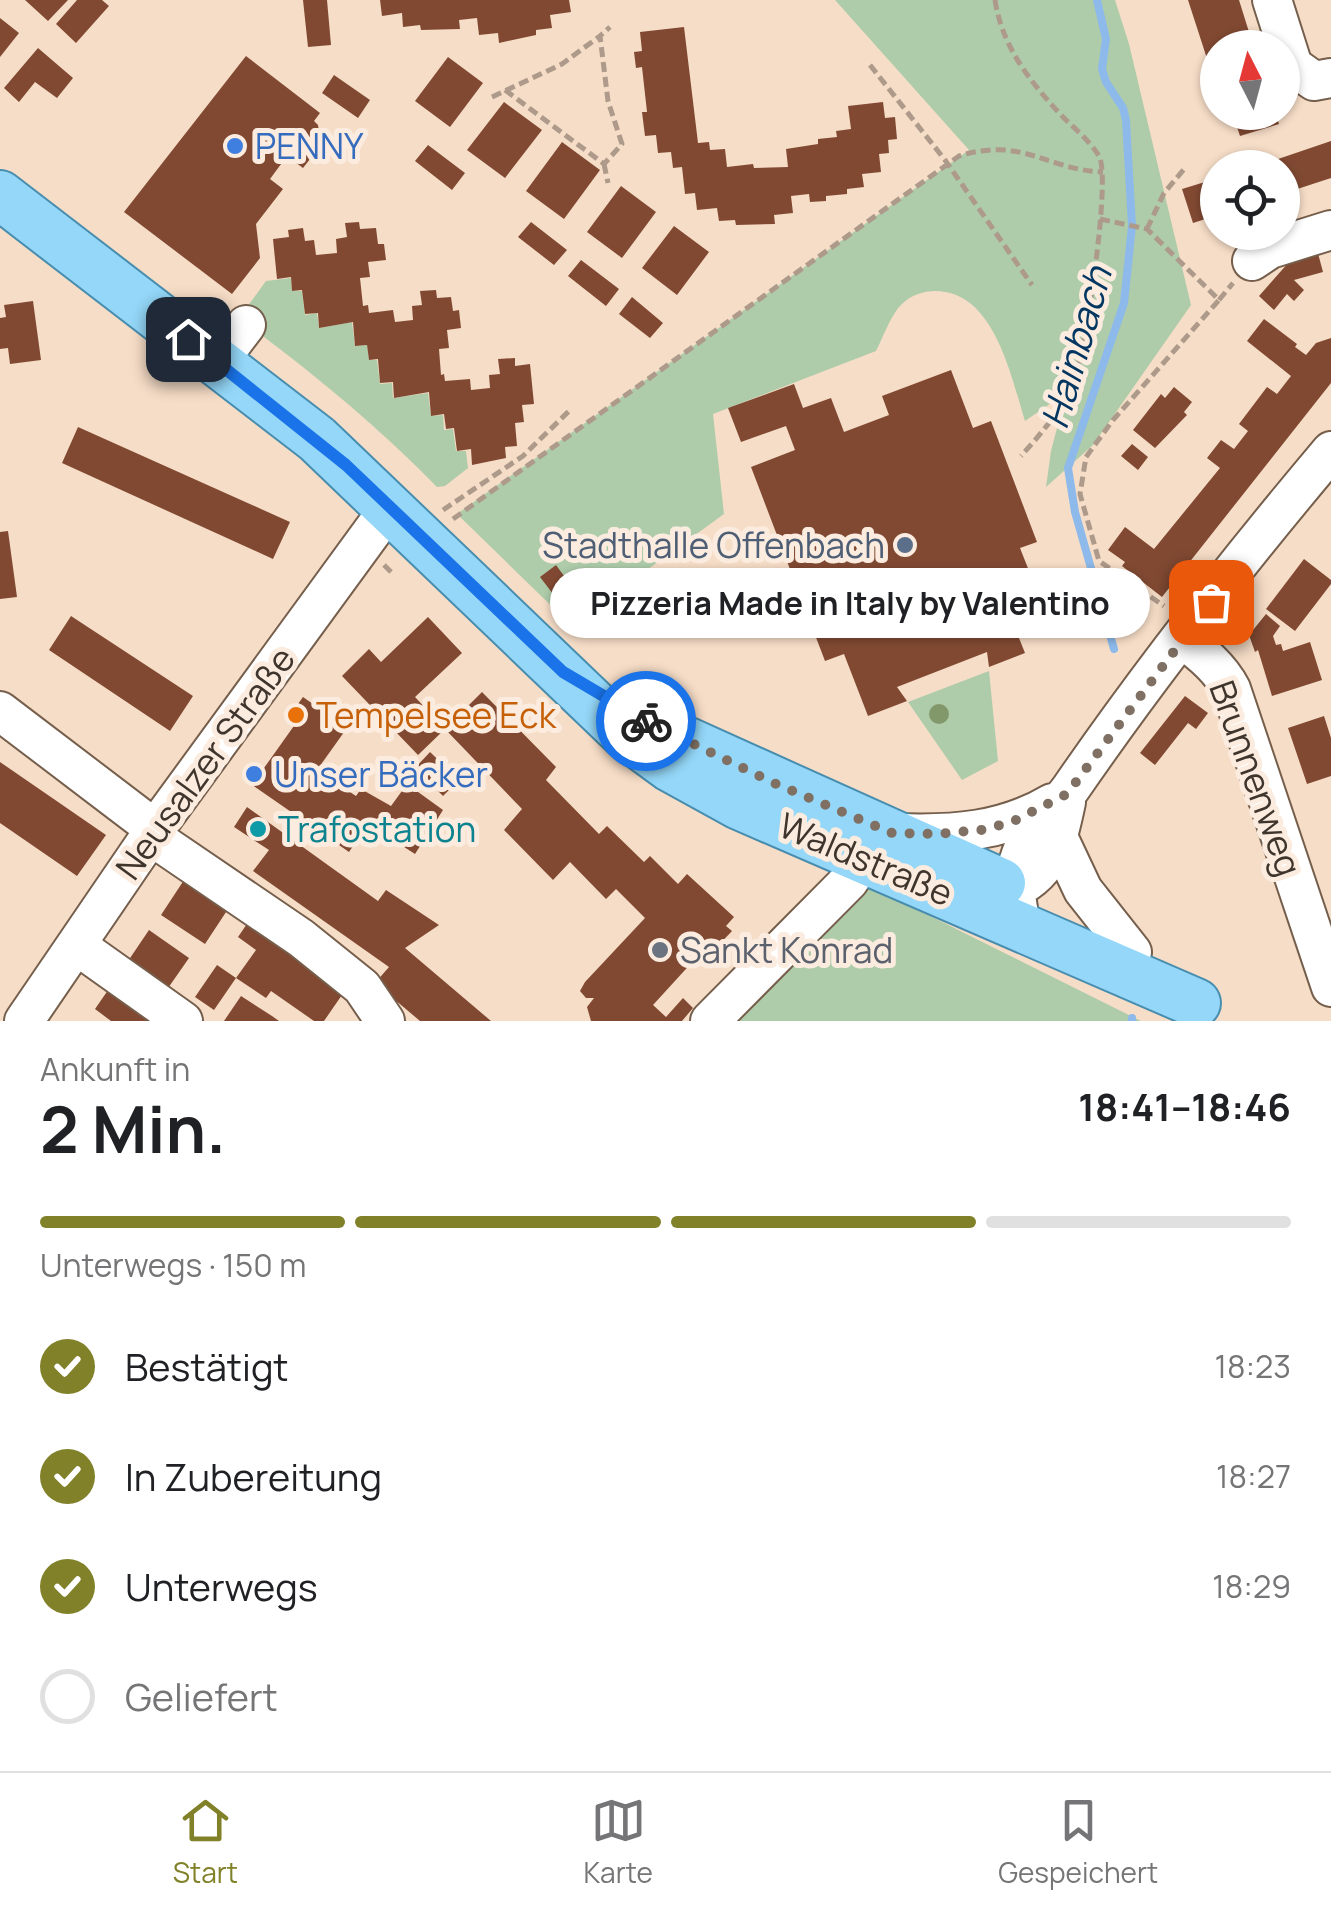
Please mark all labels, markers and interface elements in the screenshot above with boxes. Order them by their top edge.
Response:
north arrow [1200,30,1300,130]
map controls [1200,30,1300,250]
place label: PENNY [255,122,364,170]
marker: PENNY [224,135,246,157]
button: locate [1200,150,1300,250]
water label: Hainbach [1027,259,1123,434]
pin [146,297,231,382]
icon: home [161,312,216,367]
place label: Stadthalle Offenbach [542,521,885,569]
marker: Stadthalle Offenbach [894,534,916,556]
pin [1169,560,1254,645]
callout: Pizzeria Made in Italy by Valentino [551,567,1151,637]
icon: bag [1184,575,1239,630]
text: Pizzeria Made in Italy by Valentino [590,581,1110,625]
street label: Neusalzer Straße [104,637,306,889]
courier [596,671,696,771]
street label: Brunnenweg [1198,674,1314,882]
place label: Tempelsee Eck [316,691,558,739]
icon: bike [619,694,674,749]
marker: Tempelsee Eck [285,704,307,726]
place label: Unser Bäcker [274,750,488,798]
marker: Unser Bäcker [243,763,265,785]
street label: Waldstraße [772,801,960,917]
place label: Trafostation [278,805,476,853]
marker: Trafostation [247,818,269,840]
place label: Sankt Konrad [680,926,893,974]
marker: Sankt Konrad [649,939,671,961]
text: Ankunft in [40,1047,190,1091]
text: 18:41–18:46 [1078,1080,1291,1132]
text: 2 Min. [40,1084,226,1173]
text: Unterwegs · 150 m [40,1243,306,1287]
icon: check [40,1339,95,1394]
text: Bestätigt [125,1340,289,1392]
text: 18:23 [1214,1344,1291,1388]
icon: check [40,1449,95,1504]
text: In Zubereitung [125,1450,382,1502]
text: 18:27 [1216,1454,1291,1498]
icon: check [40,1559,95,1614]
text: Unterwegs [125,1560,318,1612]
text: 18:29 [1212,1564,1291,1608]
text: Geliefert [125,1670,278,1722]
tab: Start [173,1793,238,1891]
tab: Karte [583,1793,653,1891]
tab: Gespeichert [998,1793,1158,1891]

